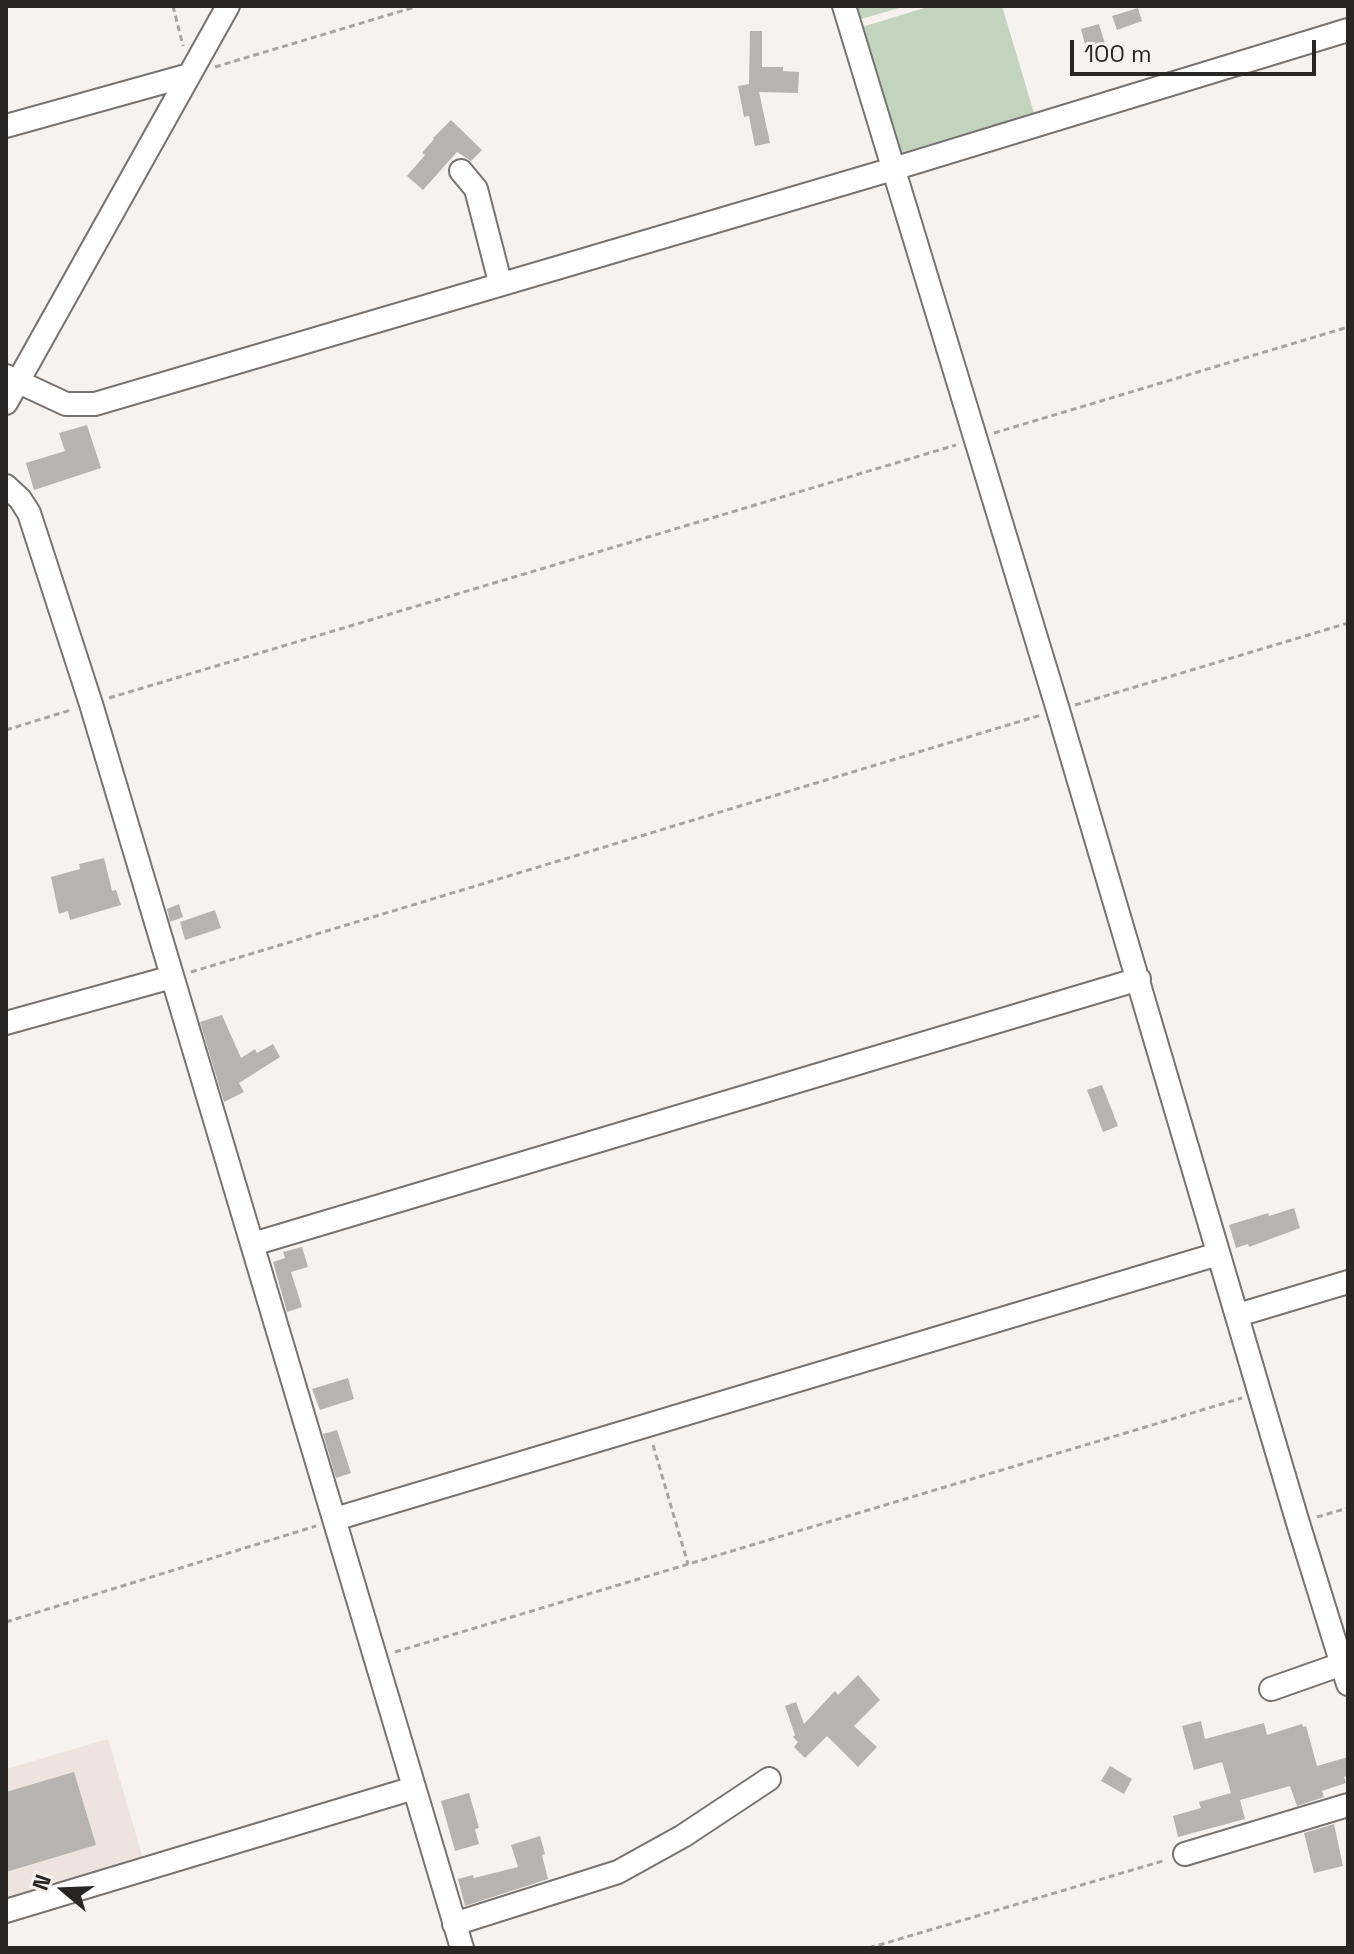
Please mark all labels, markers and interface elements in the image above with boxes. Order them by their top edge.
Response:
scale bar [1074,24,1320,74]
text: 100 m [1084,38,1152,69]
north arrow [24,1850,104,1930]
text: N [26,1871,57,1894]

